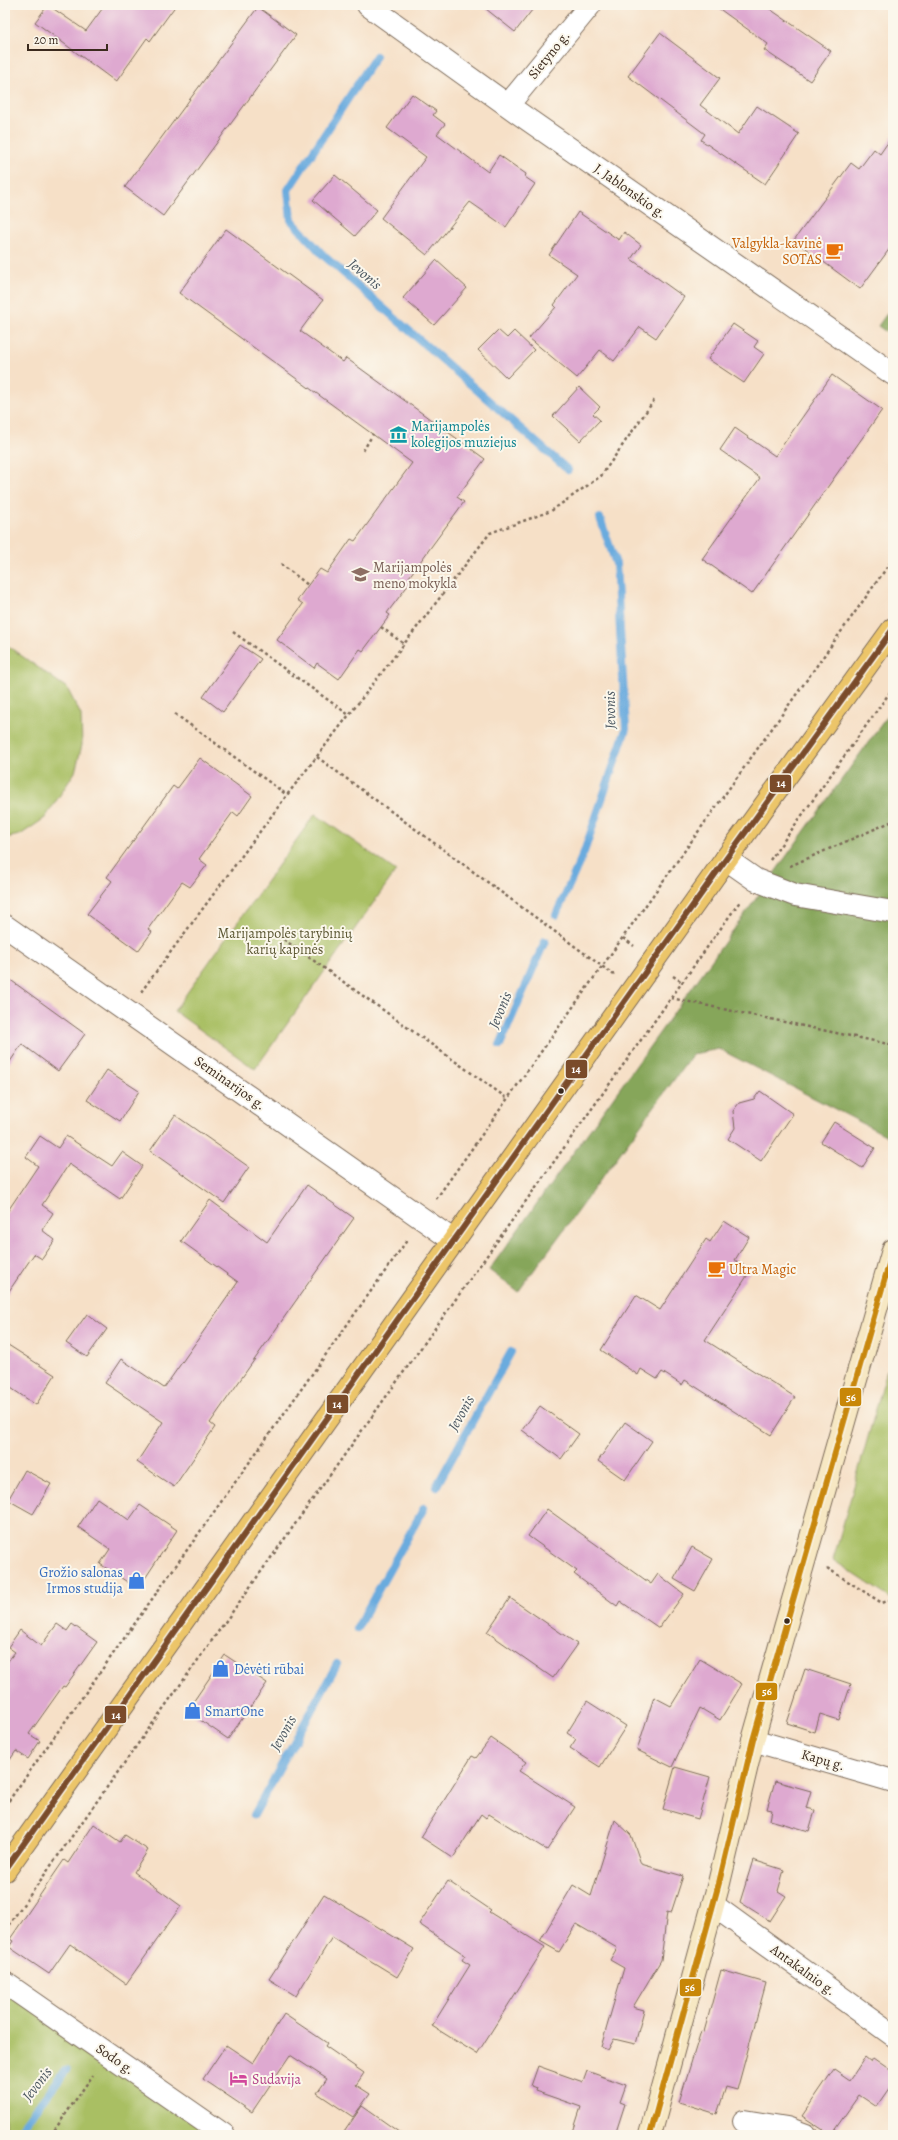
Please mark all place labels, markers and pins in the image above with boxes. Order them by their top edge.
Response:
place label: Valgykla-kavinė SOTAS [731,234,822,269]
cafe icon: Valgykla-kavinė SOTAS [825,241,845,261]
place label: Marijampolės kolegijos muziejus [411,417,517,452]
museum icon: Marijampolės kolegijos muziejus [388,424,408,444]
place label: Marijampolės meno mokykla [373,558,458,593]
school or university icon: Marijampolės meno mokykla [350,565,370,585]
unlabelled marker [556,1086,566,1096]
cafe icon: Ultra Magic [706,1259,726,1279]
place label: Ultra Magic [729,1260,796,1279]
place label: Grožio salonas Irmos studija [39,1563,123,1598]
shop icon: Grožio salonas Irmos studija [126,1570,146,1590]
unlabelled marker [782,1616,792,1626]
shop icon: Dėvėti rūbai [211,1659,231,1679]
place label: Dėvėti rūbai [234,1660,304,1679]
shop icon: SmartOne [182,1701,202,1721]
place label: SmartOne [205,1702,264,1721]
hotel icon: Sudavija [229,2069,249,2089]
place label: Sudavija [252,2070,301,2089]

